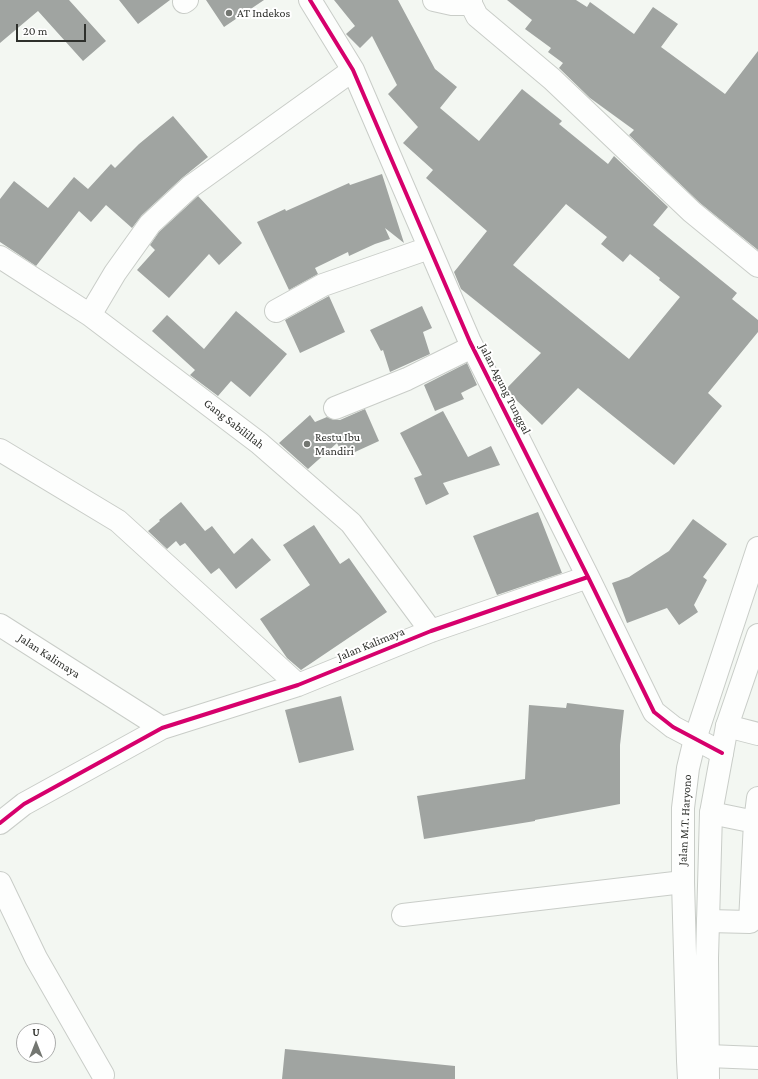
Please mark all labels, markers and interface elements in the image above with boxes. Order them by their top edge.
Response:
place label: AT Indekos [237,6,290,20]
marker: AT Indekos [224,8,234,18]
scale bar [18,16,88,42]
text: 20 m [23,24,47,38]
street label: Jalan Agung Tunggal [476,341,534,437]
street label: Gang Sabilillah [201,396,267,452]
place label: Restu Ibu Mandiri [315,430,360,458]
marker: Restu Ibu Mandiri [302,439,312,449]
street label: Jalan Kalimaya [335,624,407,664]
street label: Jalan Kalimaya [15,631,83,681]
street label: Jalan M.T. Haryono [675,774,695,866]
north arrow [16,1023,56,1063]
text: U [32,1026,40,1038]

